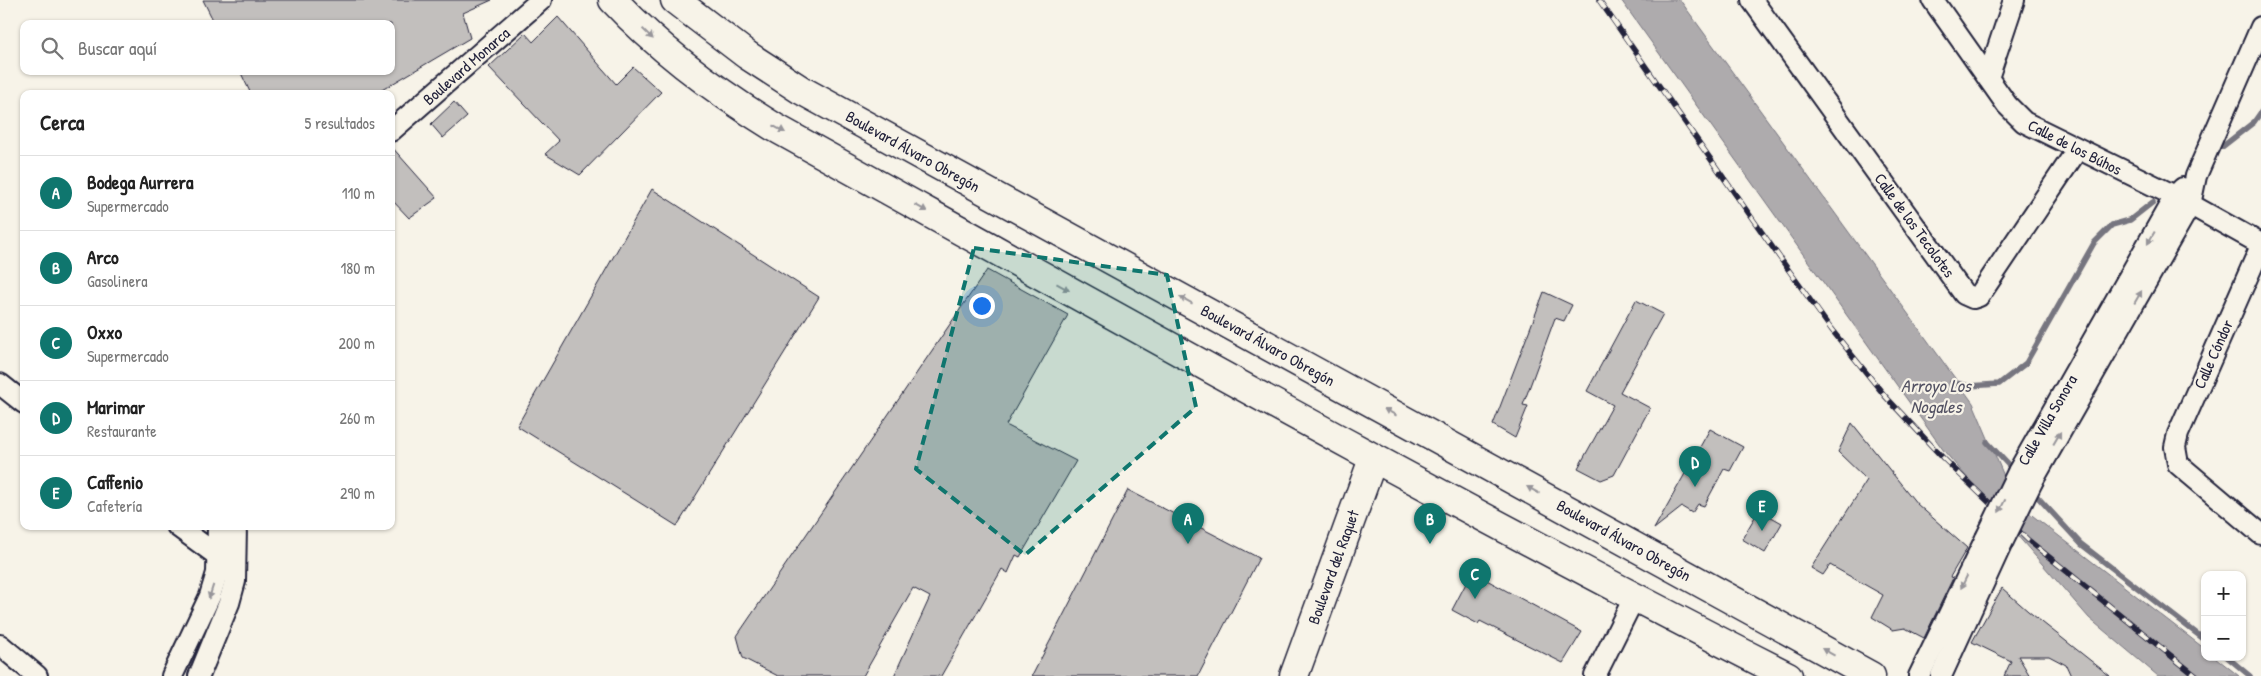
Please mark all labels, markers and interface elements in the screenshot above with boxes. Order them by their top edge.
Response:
search box [20,20,395,75]
street label: Boulevard Monarca [418,22,514,110]
one-way arrow [641,28,653,40]
icon: search [38,34,66,62]
text: Buscar aquí [78,35,157,61]
street label: Boulevard Álvaro Obregón [842,105,984,197]
text: Cerca [40,108,84,137]
text: 5 resultados [305,112,375,134]
street label: Calle de los Búhos [2024,114,2126,180]
one-way arrow [772,125,786,133]
street label: Calle de los Tecolotes [1870,168,1960,282]
text: Bodega Aurrera [87,169,193,195]
text: A [52,182,60,204]
text: 110 m [342,182,375,204]
text: Supermercado [87,195,169,217]
one-way arrow [914,204,928,212]
one-way arrow [2146,232,2155,245]
text: Arco [87,244,119,270]
text: B [52,257,60,279]
text: 180 m [341,257,375,279]
text: Gasolinera [87,270,147,292]
one-way arrow [1056,283,1071,291]
one-way arrow [2133,290,2142,303]
your location [969,293,995,319]
one-way arrow [1179,296,1193,305]
street label: Boulevard Álvaro Obregón [1197,299,1339,391]
street label: Calle Cóndor [2188,316,2238,392]
text: Oxxo [87,319,122,345]
text: C [52,332,60,354]
text: 200 m [339,332,375,354]
text: Supermercado [87,345,169,367]
street label: Calle Villa Sonora [2012,371,2082,469]
water label: Arroyo Los Nogales [1901,373,1973,419]
text: Marimar [87,394,145,420]
text: D [52,407,60,429]
text: 260 m [339,407,375,429]
one-way arrow [1383,408,1397,416]
text: Restaurante [87,420,157,442]
one-way arrow [2053,430,2061,445]
pin: D [1679,446,1711,487]
text: Caffenio [87,469,143,495]
text: E [52,482,60,504]
text: 290 m [340,482,375,504]
one-way arrow [1525,486,1540,494]
pin: E [1746,490,1778,531]
street label: Boulevard Álvaro Obregón [1553,494,1695,586]
text: Cafetería [87,495,142,517]
one-way arrow [1998,498,2007,513]
pin: A [1172,503,1204,544]
pin: B [1414,503,1446,544]
street label: Boulevard del Raquet [1302,506,1364,627]
pin: C [1459,558,1491,599]
map controls [2201,571,2246,661]
button: + [2201,571,2246,616]
one-way arrow [1960,575,1968,589]
one-way arrow [207,584,215,599]
button: − [2201,616,2246,661]
one-way arrow [1822,648,1835,657]

